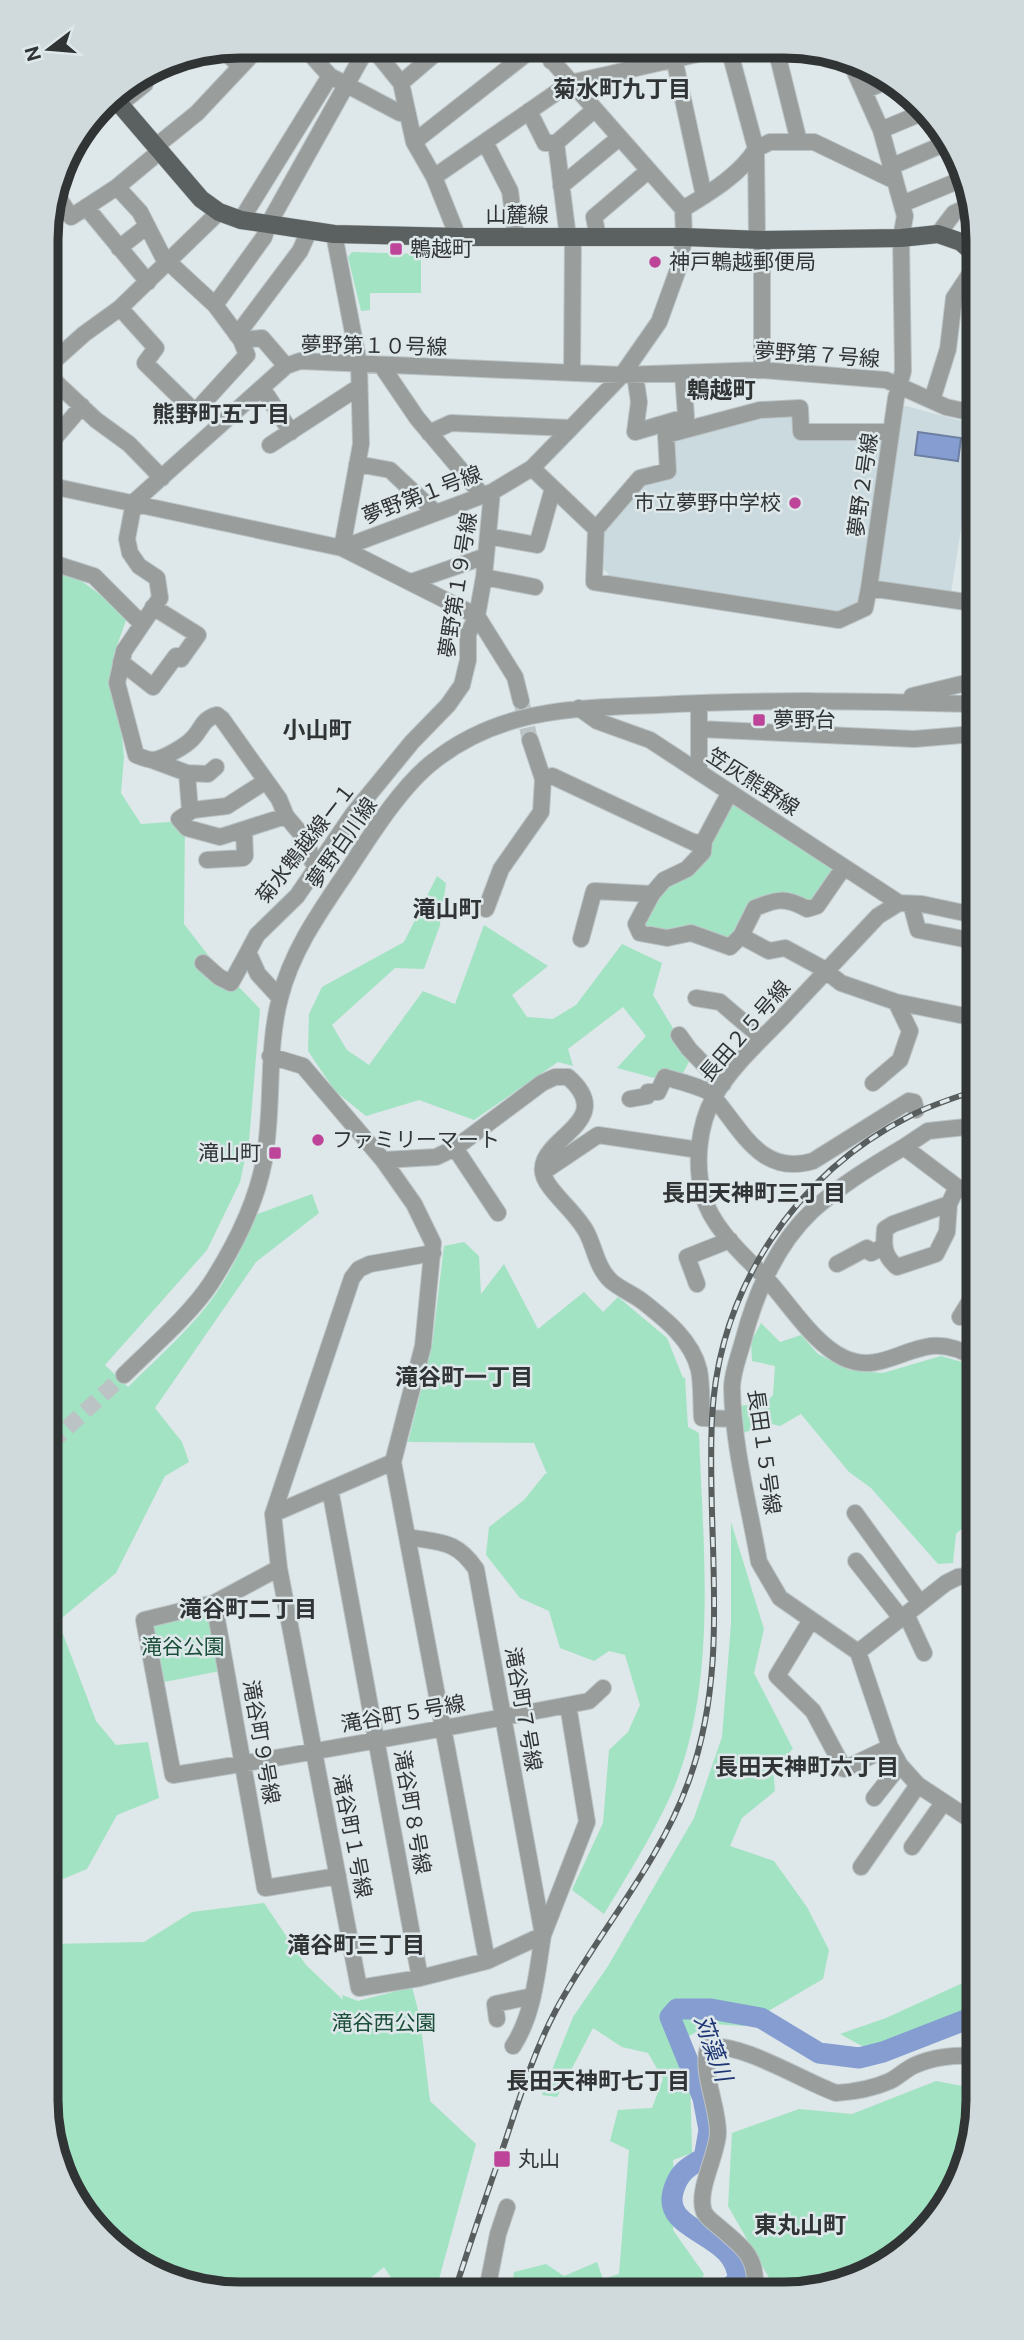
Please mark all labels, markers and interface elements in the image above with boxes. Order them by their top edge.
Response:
north arrow [14,14,84,84]
text: N [20,44,45,64]
district label: 菊水町九丁目 [553,75,691,102]
street label: 山麓線 [486,202,549,227]
place label: 鵯越町 [410,236,473,261]
marker: 鵯越町 [388,241,404,257]
place label: 神戸鵯越郵便局 [669,249,816,274]
marker: 神戸鵯越郵便局 [647,254,663,270]
street label: 夢野第１０号線 [300,332,448,359]
street label: 夢野第７号線 [753,338,881,371]
district label: 鵯越町 [687,376,756,403]
district label: 熊野町五丁目 [152,400,290,427]
street label: 夢野２号線 [843,431,882,539]
street label: 夢野第１号線 [359,460,485,529]
place label: 市立夢野中学校 [634,490,781,515]
marker: 市立夢野中学校 [787,495,803,511]
street label: 夢野第１９号線 [434,510,481,659]
place label: 夢野台 [773,707,836,732]
marker: 夢野台 [751,712,767,728]
district label: 小山町 [283,716,352,743]
street label: 笠灰熊野線 [702,743,804,821]
street label: 菊水鵯越線ー１ [251,777,361,908]
street label: 夢野白川線 [301,793,382,893]
district label: 滝山町 [413,895,482,922]
street label: 長田２５号線 [694,975,795,1086]
place label: ファミリーマート [332,1127,500,1152]
marker: ファミリーマート [310,1132,326,1148]
place label: 滝山町 [198,1140,261,1165]
marker: 滝山町 [267,1145,283,1161]
district label: 長田天神町三丁目 [662,1179,846,1206]
district label: 滝谷町一丁目 [395,1363,533,1390]
street label: 長田１５号線 [743,1388,786,1516]
district label: 滝谷町二丁目 [179,1595,317,1622]
park label: 滝谷公園 [141,1634,225,1659]
street label: 滝谷町７号線 [500,1645,547,1773]
street label: 滝谷町９号線 [238,1678,285,1806]
street label: 滝谷町５号線 [339,1690,467,1737]
street label: 滝谷町８号線 [389,1748,436,1876]
district label: 長田天神町六丁目 [715,1753,899,1780]
street label: 滝谷町１号線 [328,1772,377,1900]
district label: 滝谷町三丁目 [287,1931,425,1958]
park label: 滝谷西公園 [332,2010,437,2035]
water label: 苅藻川 [689,2011,739,2088]
district label: 長田天神町七丁目 [506,2067,690,2094]
place label: 丸山 [518,2146,560,2171]
marker: 丸山 [492,2149,512,2169]
district label: 東丸山町 [754,2211,846,2238]

